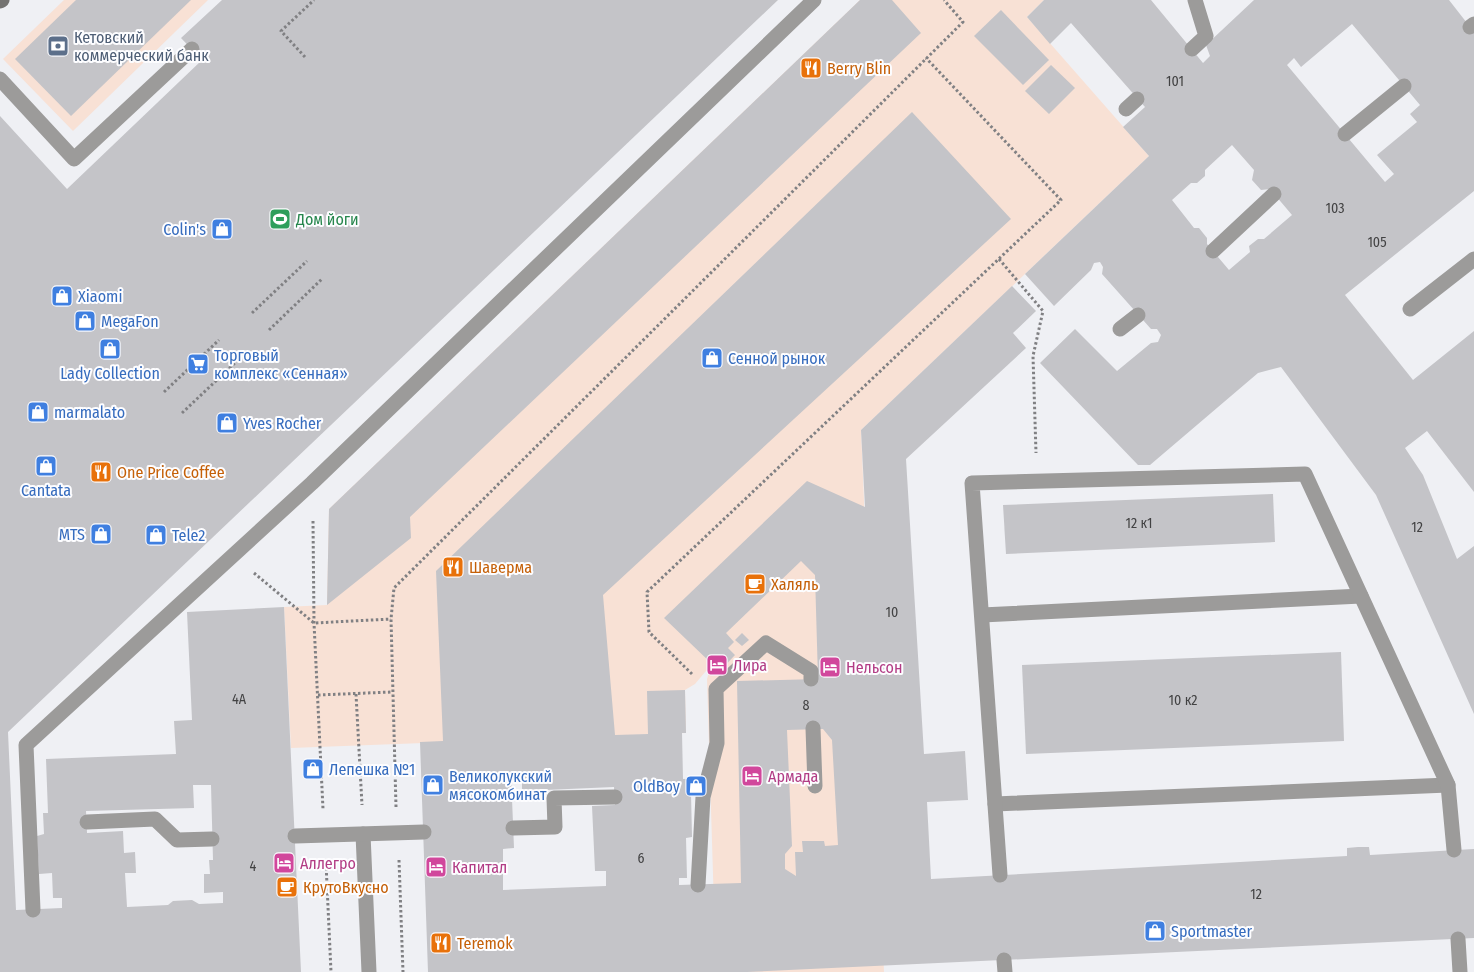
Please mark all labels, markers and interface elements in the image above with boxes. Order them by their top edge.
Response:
place label: Кетовский коммерческий банк [74,28,209,65]
bank icon: Кетовский коммерческий банк [46,34,70,58]
restaurant icon: Berry Blin [799,56,823,80]
place label: Berry Blin [827,59,891,78]
house number: 101 [1166,73,1184,90]
house number: 103 [1326,200,1344,217]
sports icon: Дом йоги [268,207,292,231]
place label: Дом йоги [295,210,359,229]
shop icon: Colin's [210,217,234,241]
place label: Colin's [163,220,206,239]
house number: 105 [1367,234,1387,251]
shop icon: Xiaomi [50,284,74,308]
place label: Xiaomi [78,287,122,306]
shop icon: MegaFon [73,309,97,333]
place label: MegaFon [101,312,159,331]
shop icon: Lady Collection [98,337,122,361]
place label: Торговый комплекс «Сенная» [214,346,348,383]
shop icon: Сенной рынок [700,346,724,370]
place label: Сенной рынок [728,349,826,368]
supermarket icon: Торговый комплекс «Сенная» [186,352,210,376]
place label: Lady Collection [60,364,160,383]
shop icon: marmalato [26,400,50,424]
place label: marmalato [54,403,125,422]
shop icon: Yves Rocher [215,411,239,435]
place label: Yves Rocher [243,414,322,433]
shop icon: Cantata [34,454,58,478]
restaurant icon: One Price Coffee [89,460,113,484]
place label: One Price Coffee [117,463,225,482]
place label: Cantata [21,481,71,500]
house number: 12 к1 [1126,515,1152,532]
house number: 12 [1411,519,1423,536]
shop icon: MTS [89,522,113,546]
shop icon: Tele2 [144,523,168,547]
place label: MTS [59,525,85,544]
place label: Tele2 [172,526,205,545]
restaurant icon: Шаверма [441,555,465,579]
place label: Шаверма [469,558,532,577]
cafe icon: Халяль [743,572,767,596]
place label: Халяль [771,575,818,594]
house number: 10 [886,604,898,621]
hotel icon: Лира [705,653,729,677]
hotel icon: Нельсон [818,655,842,679]
place label: Лира [733,656,767,675]
place label: Нельсон [846,658,903,677]
house number: 4А [232,691,247,708]
house number: 10 к2 [1169,692,1197,709]
house number: 8 [803,697,810,714]
shop icon: Лепешка №1 [301,757,325,781]
place label: Лепешка №1 [329,760,415,779]
hotel icon: Армада [740,764,764,788]
place label: Великолукский мясокомбинат [449,767,552,804]
place label: Армада [768,767,819,786]
shop icon: Великолукский мясокомбинат [421,773,445,797]
shop icon: OldBoy [684,774,708,798]
place label: OldBoy [633,777,681,796]
house number: 6 [638,850,645,867]
hotel icon: Аллегро [272,851,296,875]
place label: Аллегро [300,854,356,873]
hotel icon: Капитал [424,855,448,879]
house number: 4 [250,858,257,875]
place label: Капитал [452,858,507,877]
cafe icon: КрутоВкусно [275,875,299,899]
place label: КрутоВкусно [303,878,389,897]
house number: 12 [1250,886,1262,903]
shop icon: Sportmaster [1143,919,1167,943]
place label: Sportmaster [1171,922,1252,941]
restaurant icon: Teremok [429,931,453,955]
place label: Teremok [457,934,513,953]

